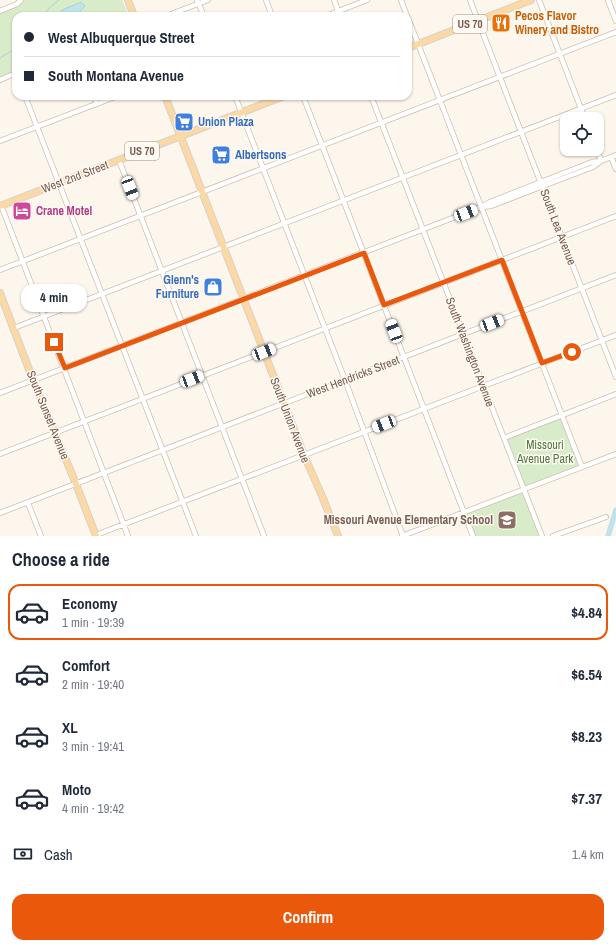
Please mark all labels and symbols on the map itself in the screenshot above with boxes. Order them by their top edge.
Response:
place label: Pecos Flavor Winery and Bistro [515,8,599,38]
restaurant icon: Pecos Flavor Winery and Bistro [490,12,512,34]
road number: US 70 [453,15,487,33]
supermarket icon: Union Plaza [173,111,195,133]
place label: Union Plaza [198,114,254,130]
road number: US 70 [125,142,159,160]
supermarket icon: Albertsons [210,144,232,166]
place label: Albertsons [235,147,287,163]
street label: West 2nd Street [39,157,111,197]
car [120,175,140,201]
street label: South Lea Avenue [536,187,580,267]
hotel icon: Crane Motel [11,200,33,222]
place label: Crane Motel [36,203,93,219]
car [453,203,479,223]
place label: Glenn's Furniture [156,272,200,302]
shop icon: Glenn's Furniture [202,276,224,298]
callout: 4 min [21,284,87,312]
street label: South Washington Avenue [442,295,498,409]
car [479,313,505,333]
car [384,318,404,344]
route end [45,333,63,351]
car [251,342,277,362]
route start [563,343,581,361]
street label: West Hendricks Street [304,352,402,402]
street label: South Sunset Avenue [23,368,73,462]
car [179,369,205,389]
street label: South Union Avenue [266,375,314,465]
car [371,414,397,434]
park label: Missouri Avenue Park [516,437,573,467]
school or university icon: Missouri Avenue Elementary School [496,509,518,531]
place label: Missouri Avenue Elementary School [324,512,493,528]

